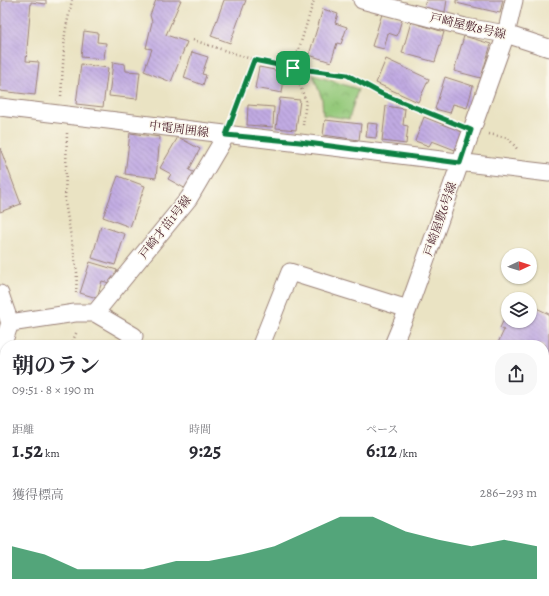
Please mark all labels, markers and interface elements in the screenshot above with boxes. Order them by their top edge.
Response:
street label: 戸崎屋敷8号線 [428,9,508,43]
pin [276,51,310,85]
icon: arrive [282,57,304,79]
street label: 中電周囲線 [148,117,210,141]
street label: 戸崎屋敷6号線 [420,180,460,258]
street label: 戸崎才苗1号線 [135,192,195,262]
north arrow [501,248,537,284]
map controls [501,248,537,328]
button: layers [501,292,537,328]
text: 朝のラン [12,351,100,381]
button: share [495,353,537,395]
text: 09:51 · 8 × 190 m [12,381,94,398]
text: 距離 [12,422,34,437]
text: 時間 [189,422,211,437]
text: ペース [366,422,398,437]
text: 1.52 [12,437,43,464]
text: 9:25 [189,437,221,464]
text: 6:12 [366,437,397,464]
text: km [43,446,60,461]
text: /km [397,446,417,461]
text: 286–293 m [480,484,537,501]
text: 獲得標高 [12,486,64,503]

